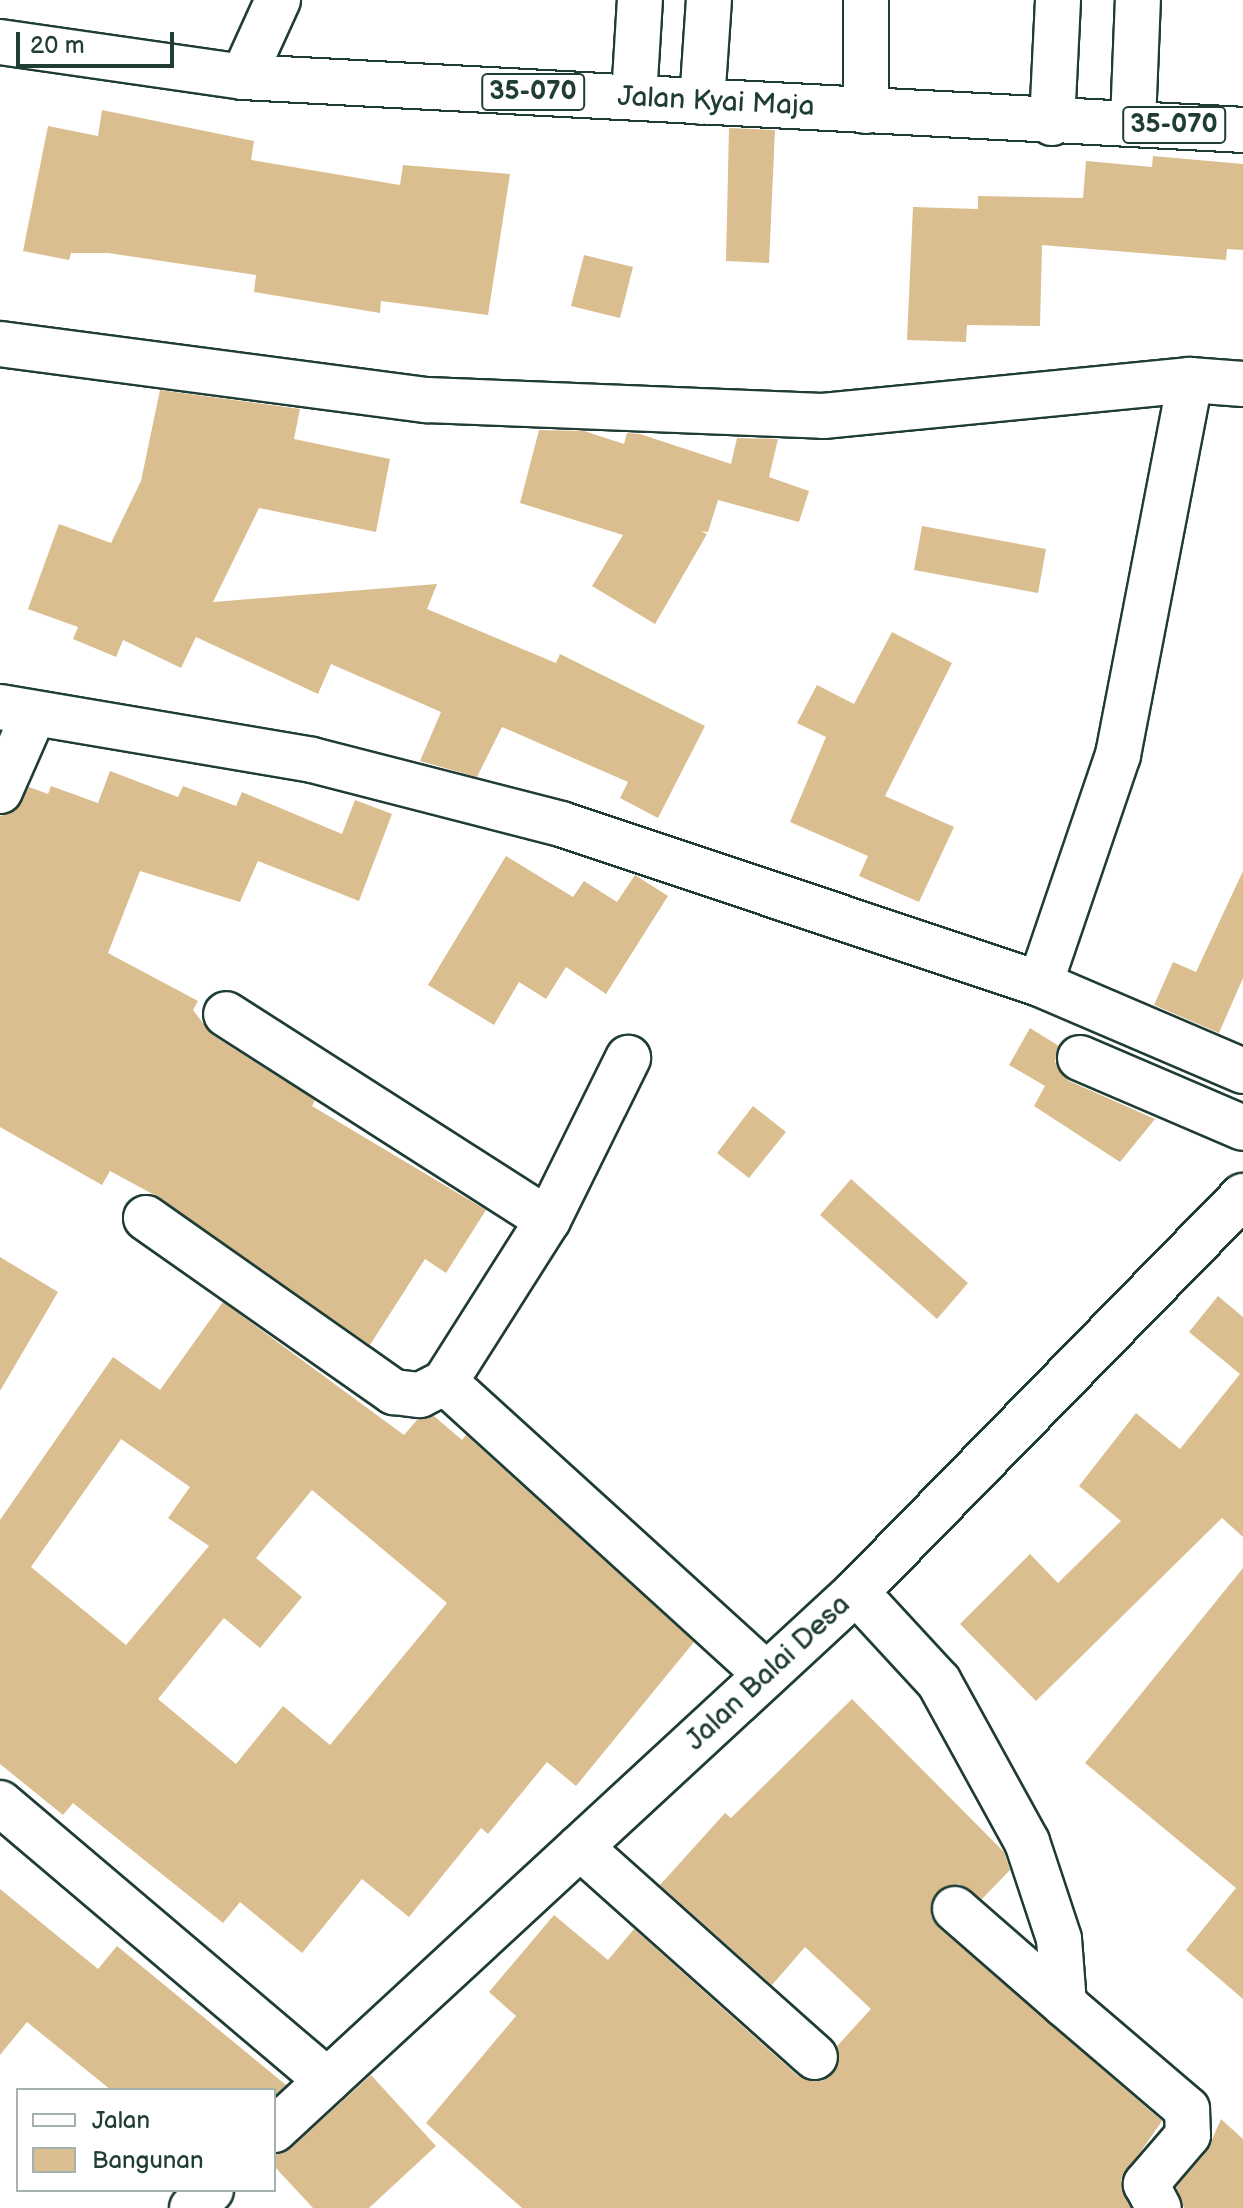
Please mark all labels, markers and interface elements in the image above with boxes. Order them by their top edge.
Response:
scale bar [20,16,178,66]
text: 20 m [30,31,85,60]
road number: 35-070 [481,70,585,114]
street label: Jalan Kyai Maja [617,80,815,124]
road number: 35-070 [1122,103,1226,147]
street label: Jalan Balai Desa [679,1588,857,1758]
legend [16,2088,276,2192]
text: Jalan [92,2106,150,2135]
text: Bangunan [92,2146,203,2175]

